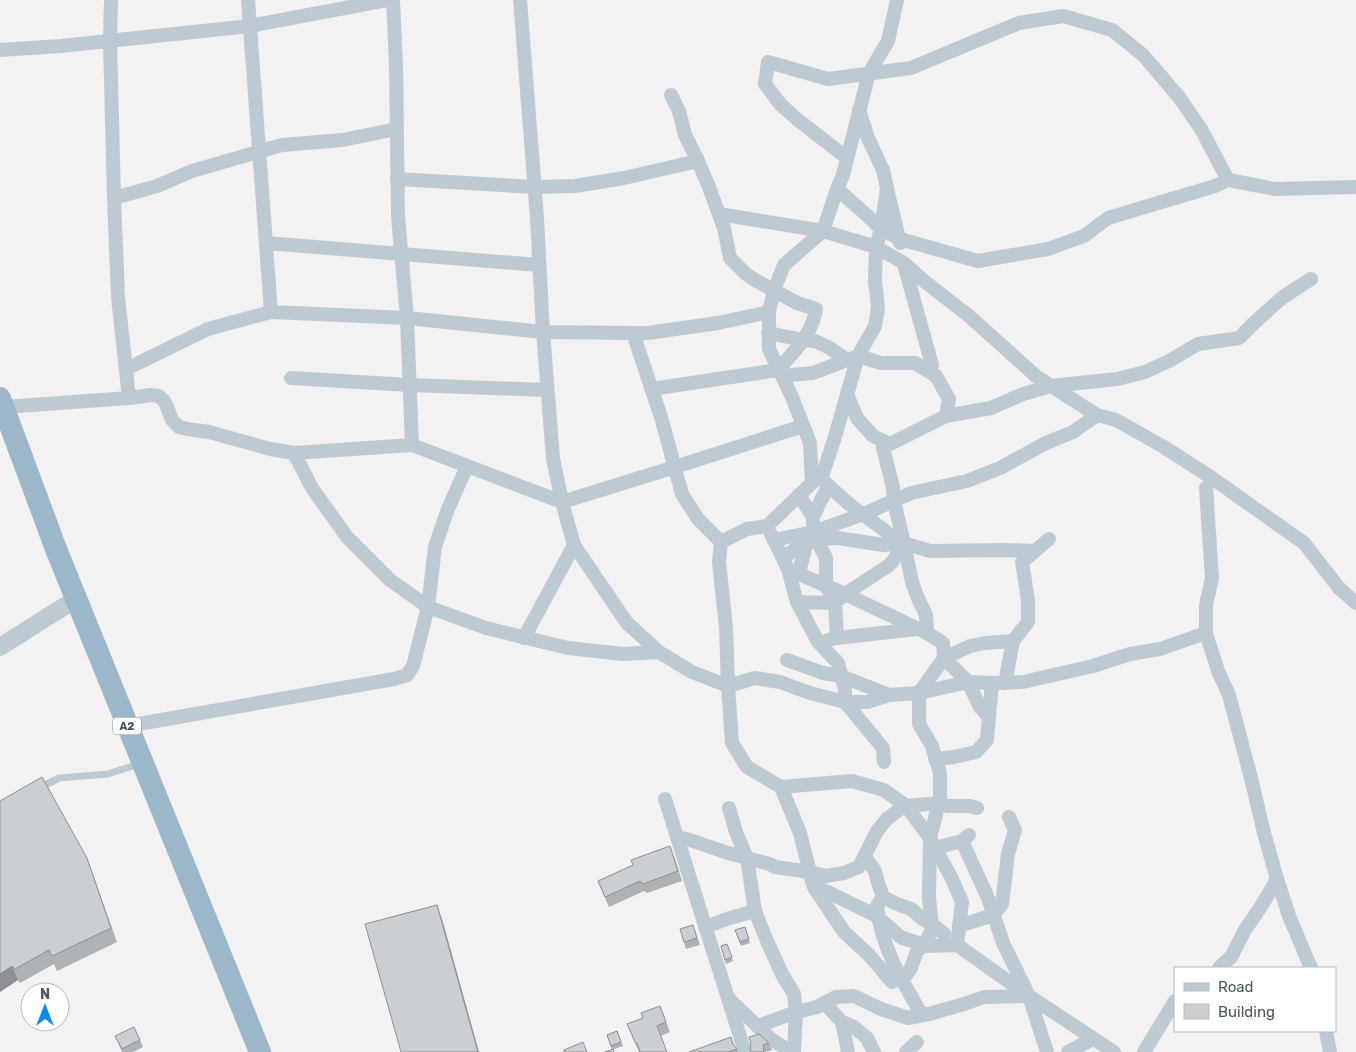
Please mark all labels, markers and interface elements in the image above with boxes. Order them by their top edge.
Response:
road number: A2 [113,718,141,734]
legend [1174,967,1336,1032]
text: Road [1218,978,1254,996]
north arrow [20,982,70,1032]
text: N [40,986,50,1003]
text: Building [1218,1003,1275,1021]

